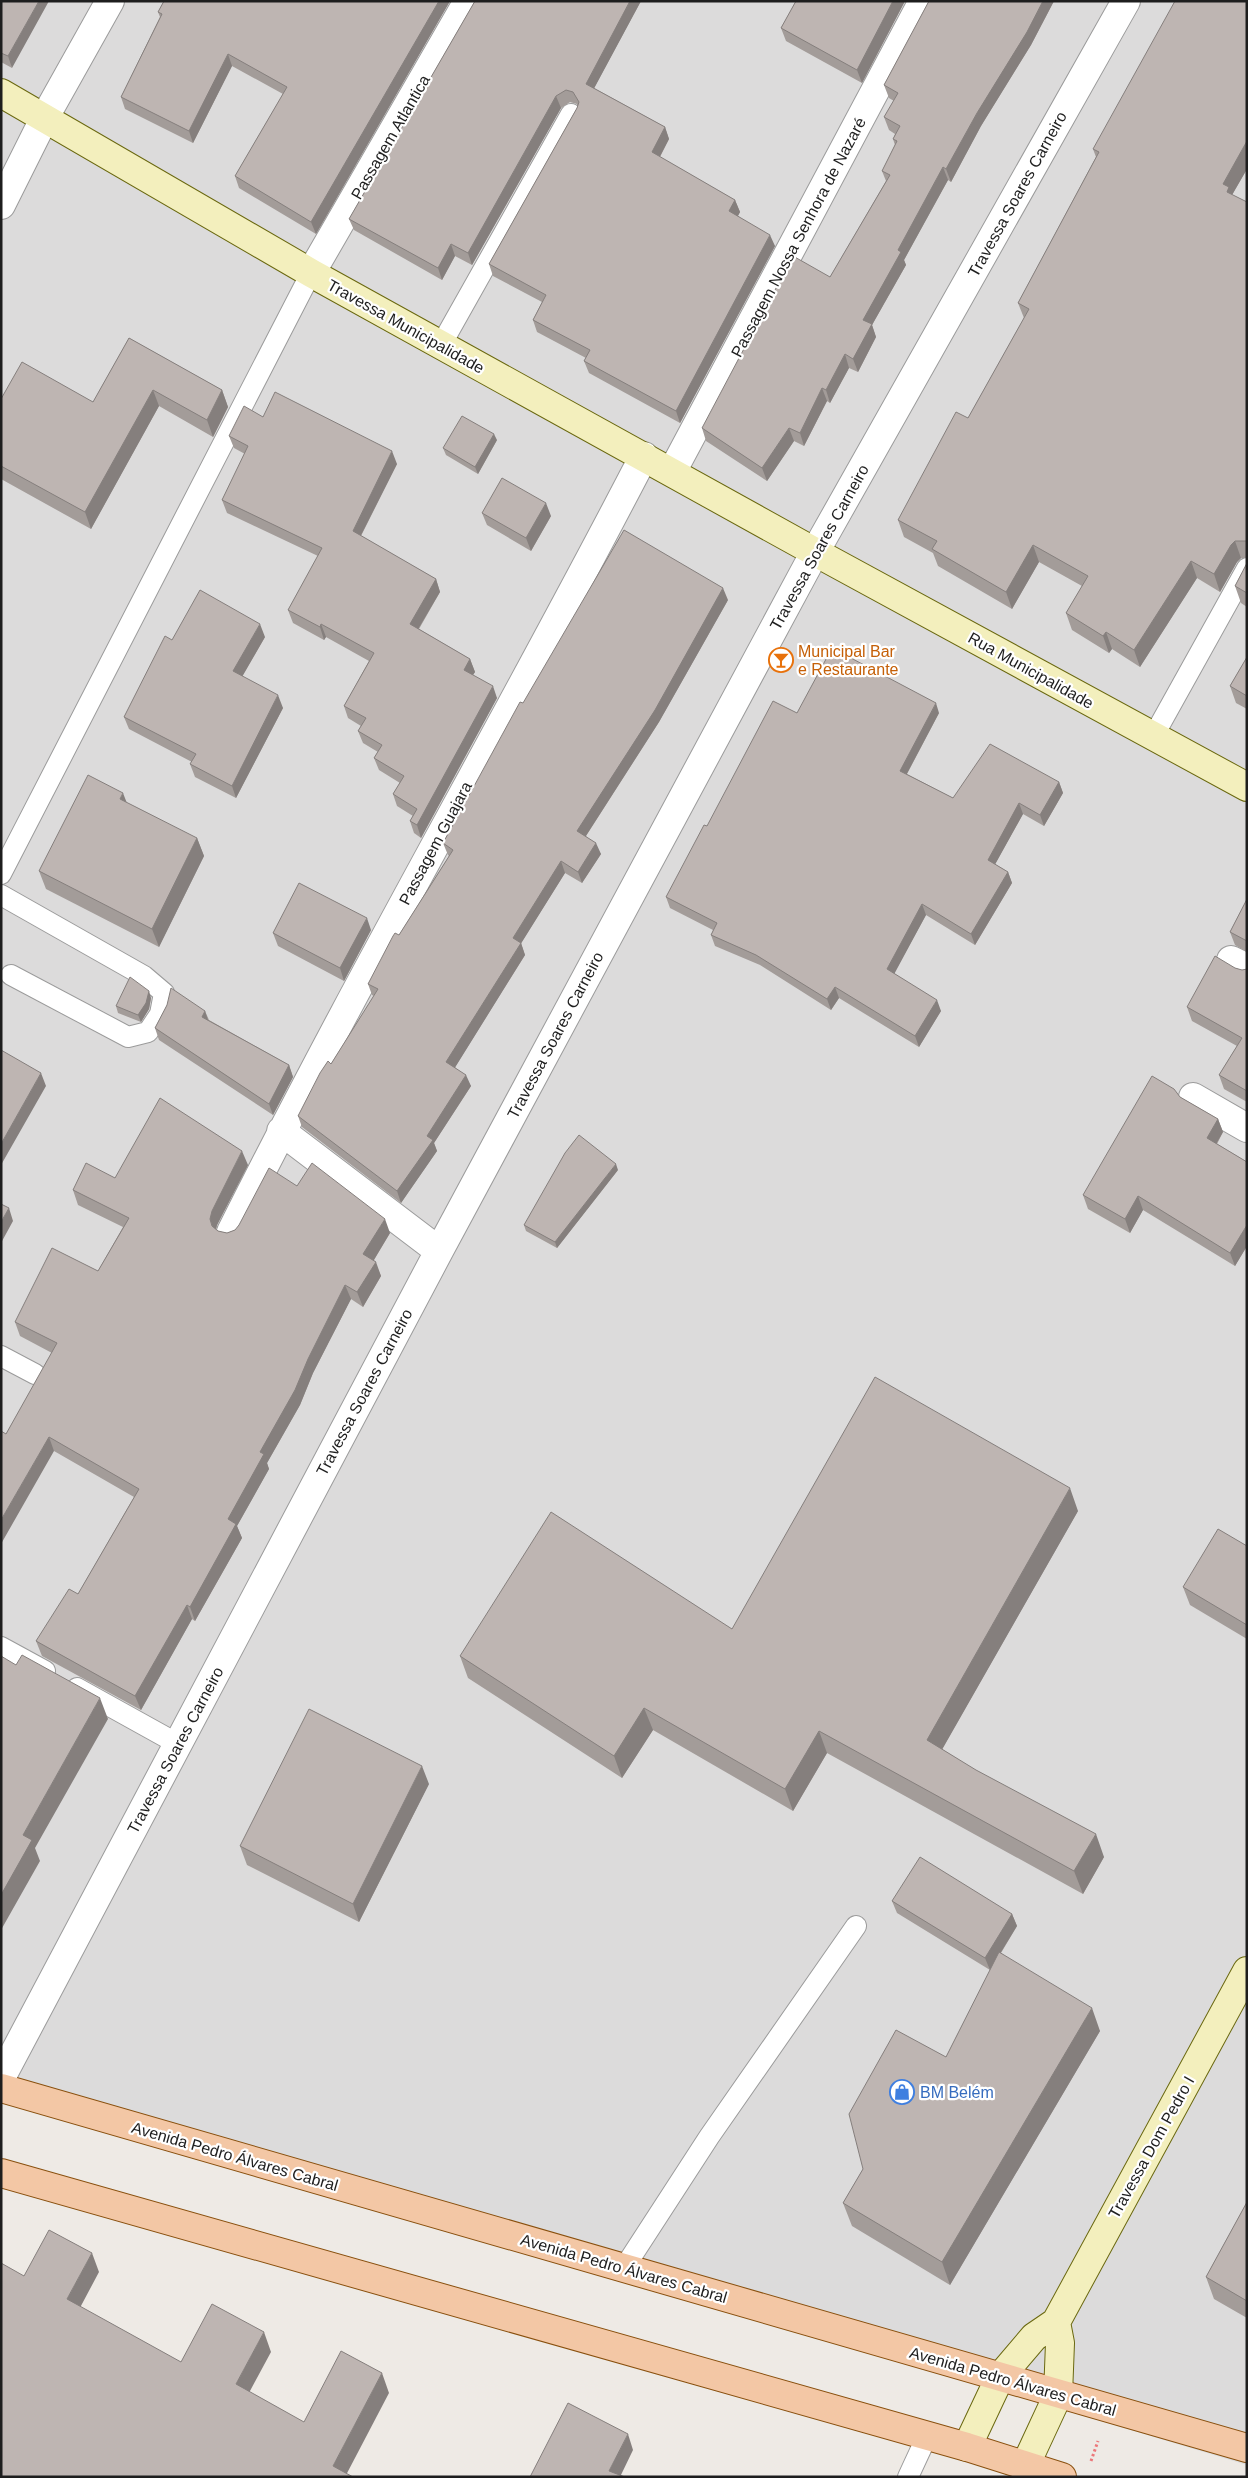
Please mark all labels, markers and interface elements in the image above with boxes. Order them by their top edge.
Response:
street label: Passagem Atlantica [348,72,433,202]
street label: Travessa Soares Carneiro [965,109,1070,280]
street label: Passagem Nossa Senhora de Nazaré [728,115,869,360]
street label: Travessa Municipalidade [324,276,487,377]
street label: Travessa Soares Carneiro [767,462,872,633]
street label: Rua Municipalidade [965,629,1096,712]
place label: Municipal Bar e Restaurante [798,643,899,678]
bar icon: Municipal Bar e Restaurante [768,647,794,673]
street label: Passagem Guajara [396,779,475,908]
street label: Travessa Soares Carneiro [504,949,607,1121]
street label: Travessa Soares Carneiro [313,1306,416,1478]
street label: Travessa Soares Carneiro [124,1664,227,1836]
street label: Travessa Dom Pedro I [1105,2073,1198,2221]
shop icon: BM Belém [889,2079,915,2105]
place label: BM Belém [920,2084,994,2101]
street label: Avenida Pedro Álvares Cabral [130,2118,340,2194]
street label: Avenida Pedro Álvares Cabral [519,2230,729,2306]
street label: Avenida Pedro Álvares Cabral [908,2343,1118,2419]

